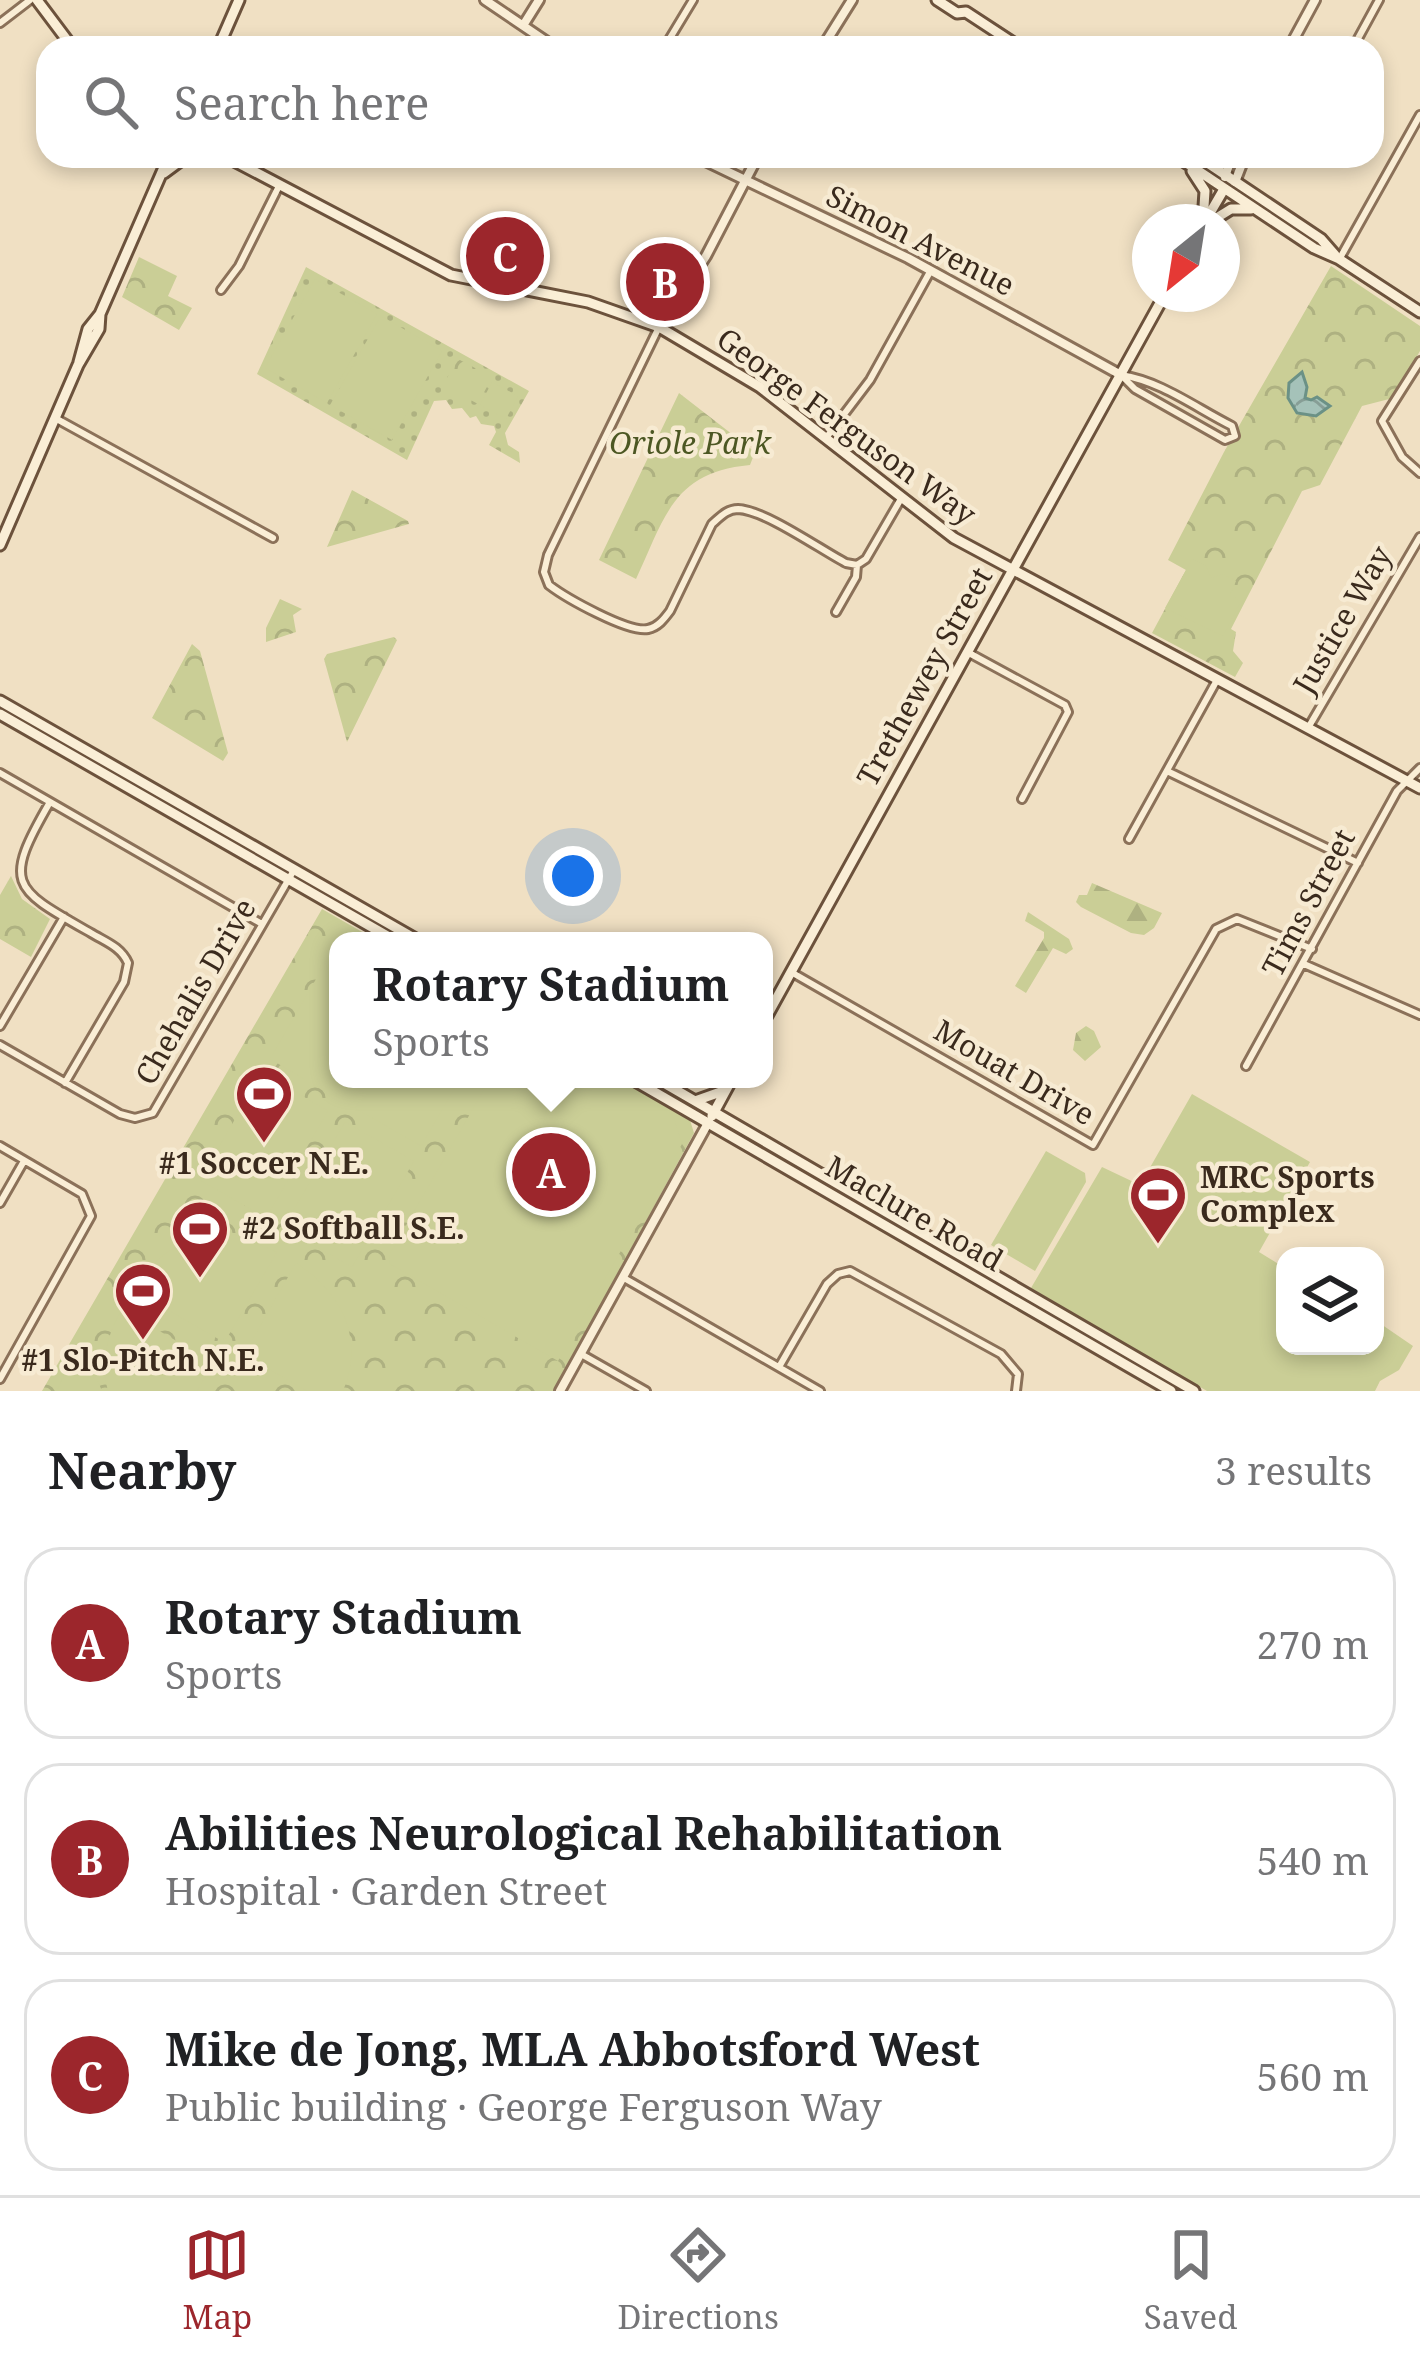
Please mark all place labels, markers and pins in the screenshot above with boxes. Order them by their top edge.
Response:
pin: C [466,211,544,301]
pin: B [626,237,704,327]
sports icon: #1 Soccer N.E. [233,1063,295,1145]
pin: A [512,1127,590,1217]
place label: #1 Soccer N.E. [159,1142,369,1183]
place label: MRC Sports Complex [1200,1156,1375,1231]
sports icon: MRC Sports Complex [1127,1164,1189,1246]
sports icon: #2 Softball S.E. [169,1198,231,1280]
place label: #2 Softball S.E. [242,1207,465,1248]
sports icon: #1 Slo-Pitch N.E. [112,1260,174,1342]
place label: #1 Slo-Pitch N.E. [21,1339,265,1380]

